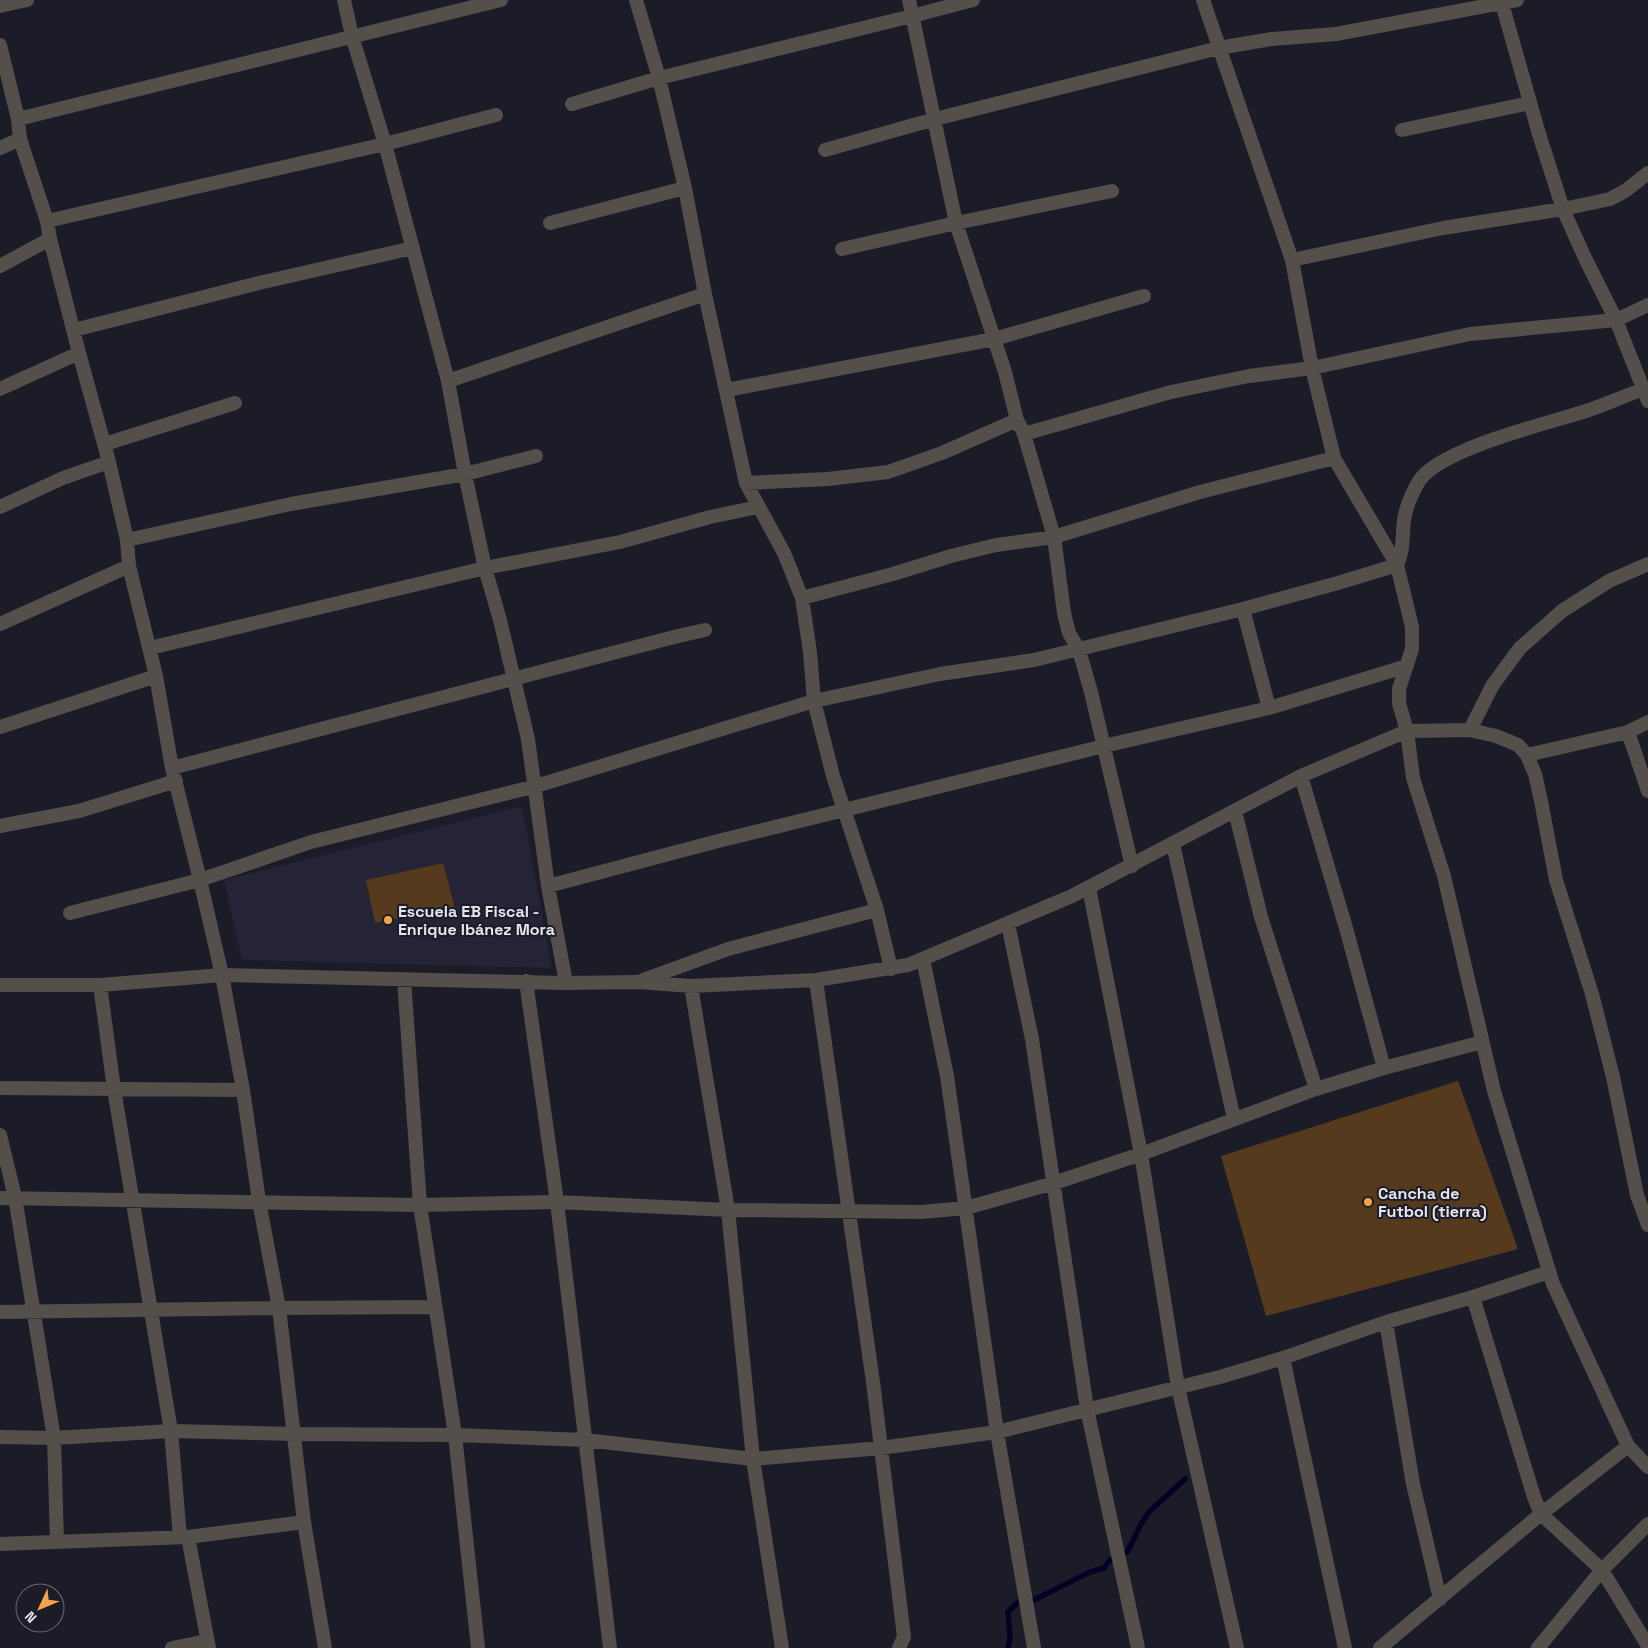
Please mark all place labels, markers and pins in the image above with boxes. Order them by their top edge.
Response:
place label: Escuela EB Fiscal - Enrique Ibánez Mora [398,901,555,940]
marker: Escuela EB Fiscal - Enrique Ibánez Mora [382,914,394,926]
place label: Cancha de Futbol (tierra) [1378,1183,1487,1222]
marker: Cancha de Futbol (tierra) [1362,1196,1374,1208]

